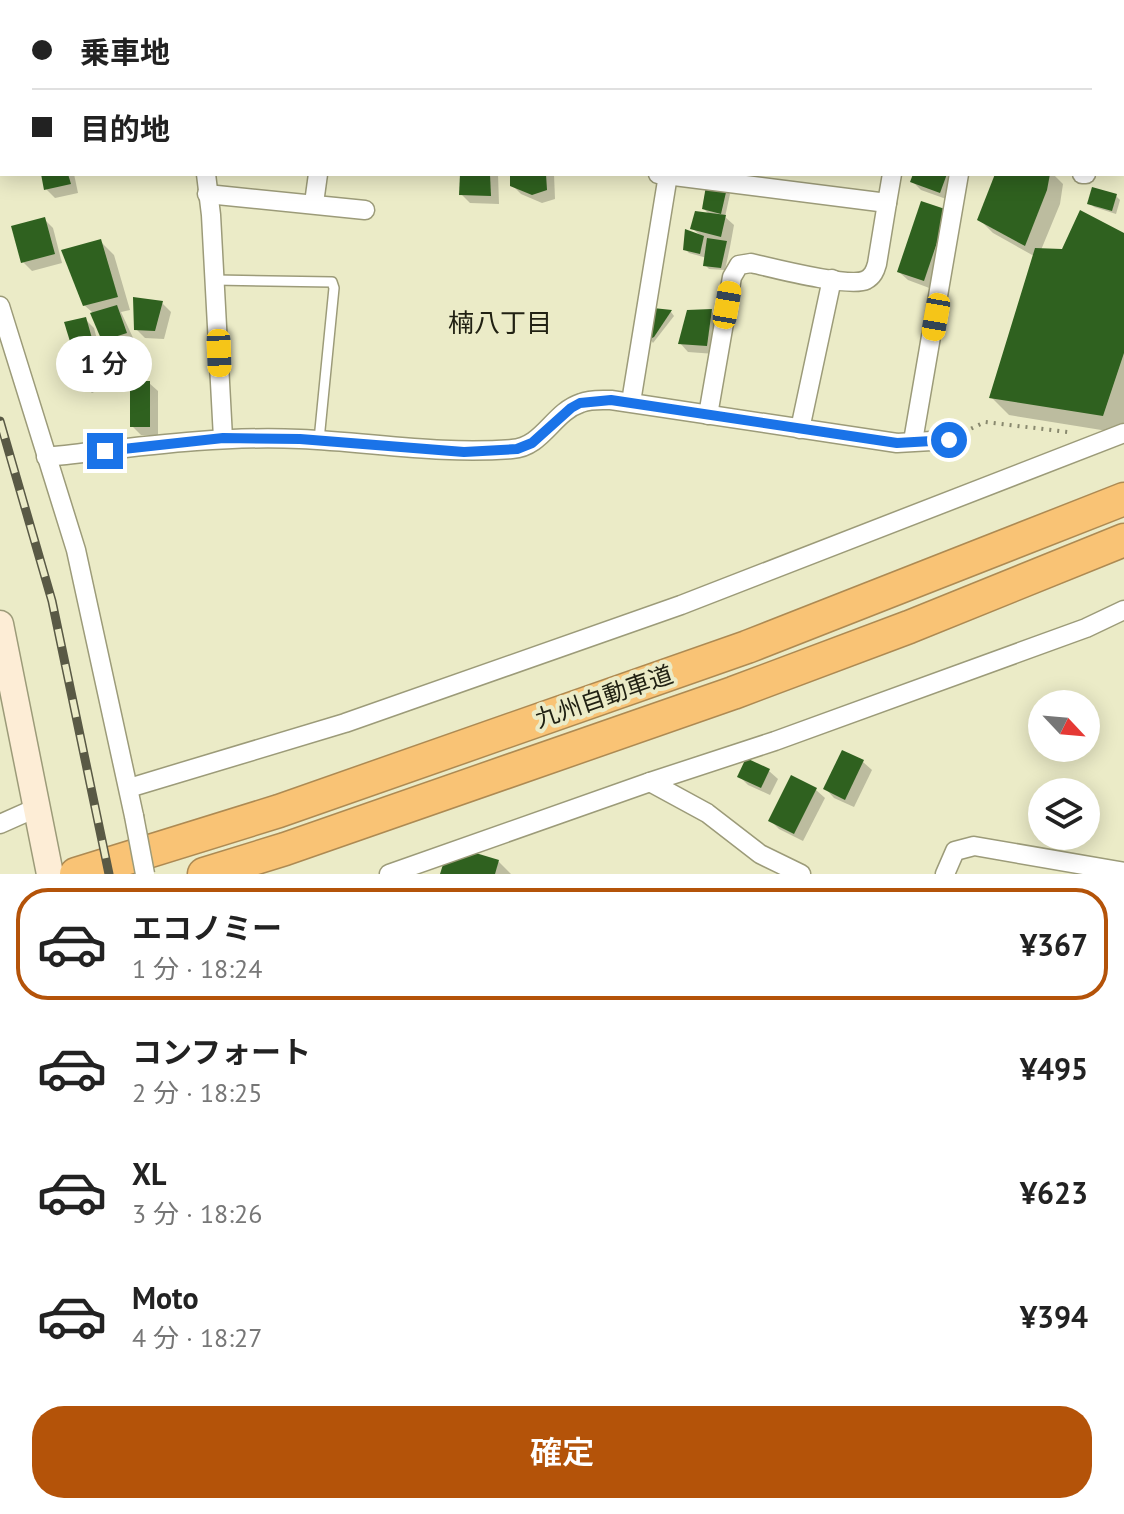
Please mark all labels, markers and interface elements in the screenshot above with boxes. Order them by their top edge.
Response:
text: 乗車地 [80,32,170,71]
text: 目的地 [80,109,170,148]
car [711,279,743,331]
car [920,291,952,343]
district label: 楠八丁目 [448,306,552,339]
car [206,329,232,377]
callout: 1 分 [57,335,153,391]
text: 1 分 [80,347,128,380]
route start [931,422,967,458]
route end [87,433,123,469]
street label: 九州自動車道 [531,658,677,735]
north arrow [1028,690,1100,762]
map controls [1028,690,1100,850]
button: layers [1028,778,1100,850]
icon: car [36,908,108,980]
text: エコノミー [132,908,282,947]
text: ¥367 [1020,925,1088,964]
text: 1 分 · 18:24 [132,952,262,985]
icon: car [36,1032,108,1104]
text: コンフォート [132,1032,311,1071]
text: ¥495 [1020,1049,1088,1088]
text: 2 分 · 18:25 [132,1076,262,1109]
text: XL [132,1154,166,1193]
icon: car [36,1156,108,1228]
text: ¥623 [1020,1173,1088,1212]
text: 3 分 · 18:26 [132,1197,262,1230]
text: Moto [132,1278,199,1317]
icon: car [36,1280,108,1352]
text: ¥394 [1020,1297,1088,1336]
text: 4 分 · 18:27 [132,1321,262,1354]
button: 確定 [32,1406,1092,1498]

